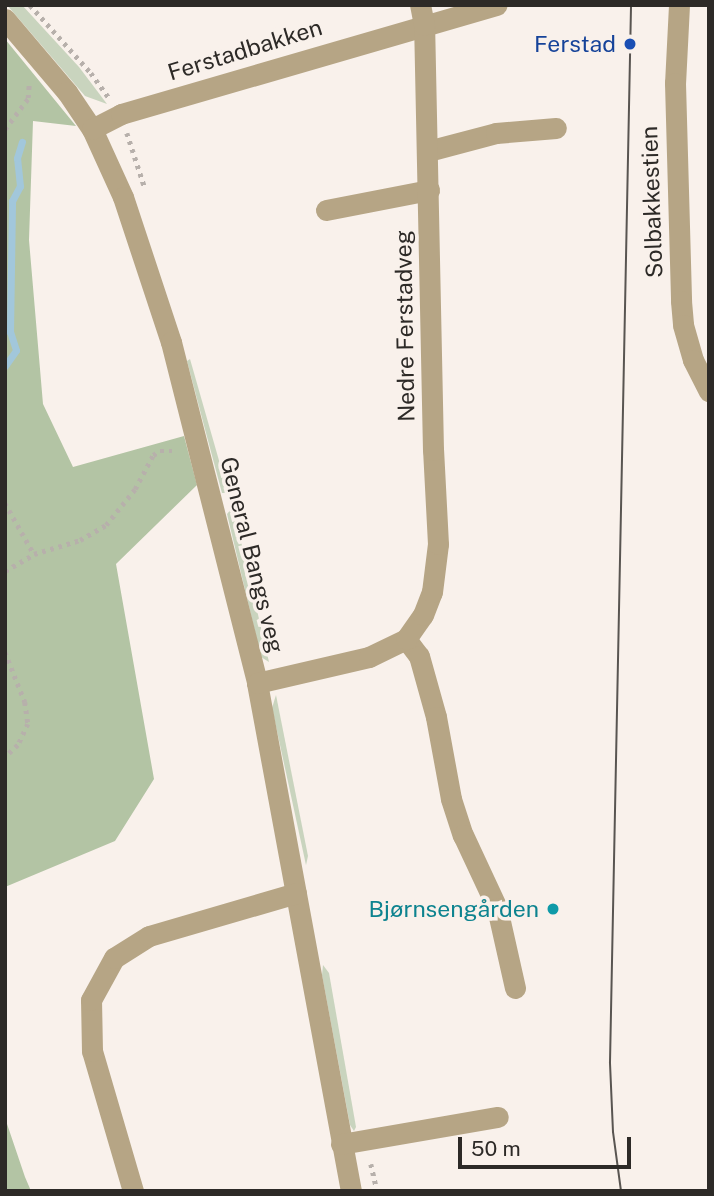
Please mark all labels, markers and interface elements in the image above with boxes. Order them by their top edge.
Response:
street label: Ferstadbakken [164,13,326,87]
place label: Ferstad [534,30,616,58]
marker: Ferstad [622,36,638,52]
street label: Solbakkestien [636,126,668,278]
street label: Nedre Ferstadveg [390,230,420,422]
street label: General Bangs veg [214,454,290,656]
place label: Bjørnsengården [368,895,539,923]
marker: Bjørnsengården [545,901,561,917]
scale bar [462,1122,635,1166]
text: 50 m [471,1136,521,1161]

